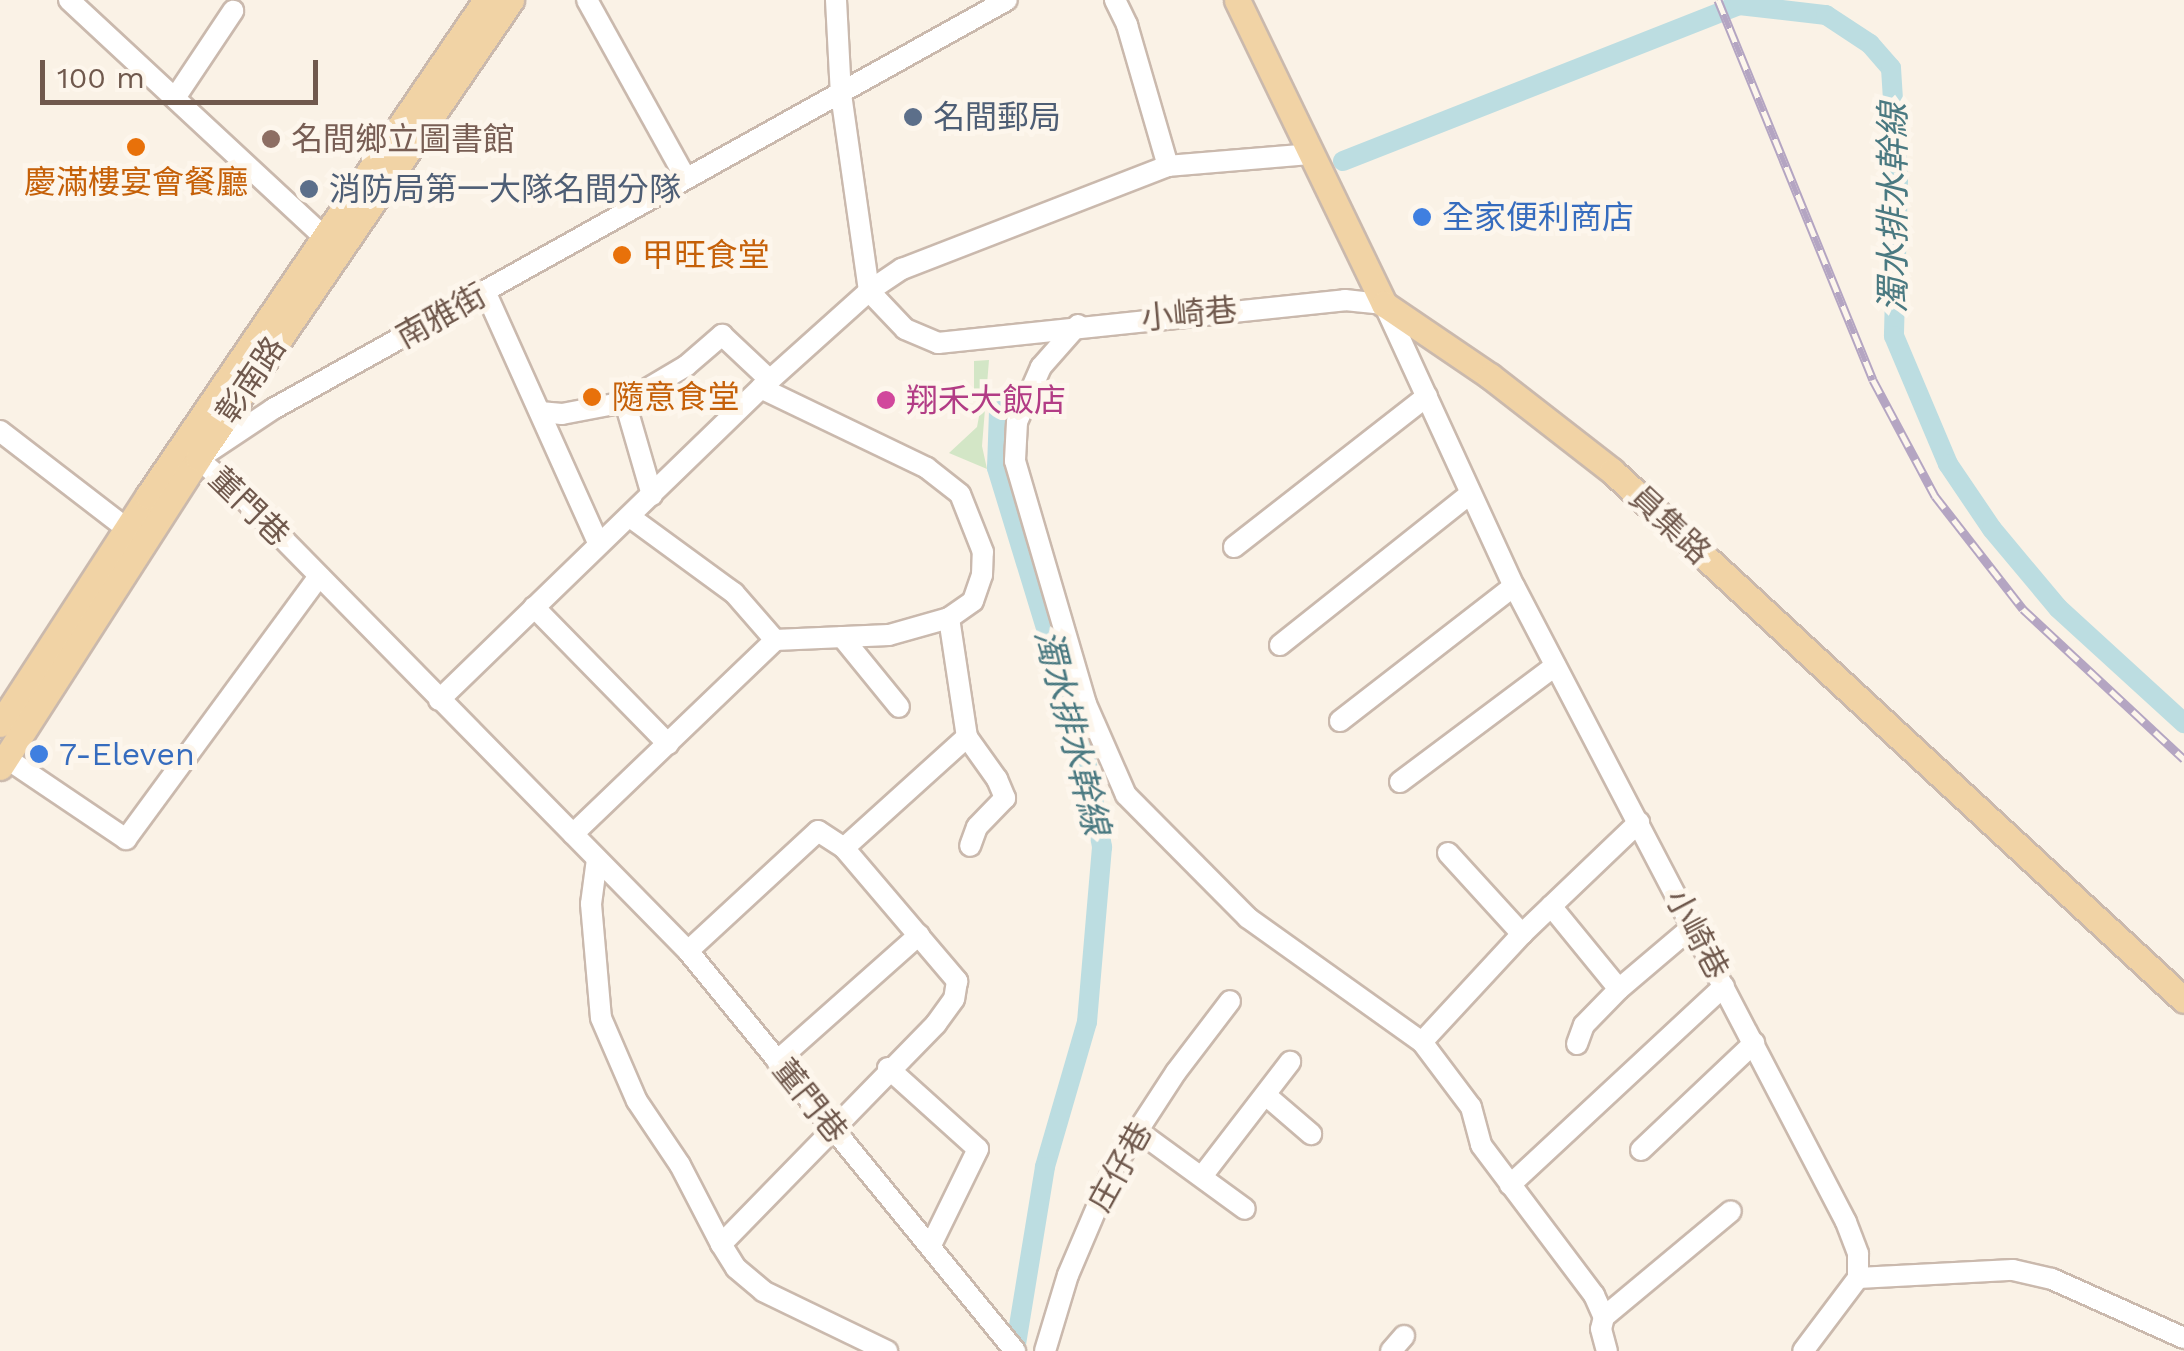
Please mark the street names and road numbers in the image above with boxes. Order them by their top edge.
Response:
street label: 南雅街 [390,276,492,356]
street label: 小崎巷 [1140,291,1238,337]
street label: 彰南路 [208,329,294,431]
street label: 董門巷 [201,460,297,554]
street label: 員集路 [1622,478,1718,572]
street label: 小崎巷 [1658,883,1736,985]
street label: 董門巷 [765,1052,855,1150]
street label: 庄仔巷 [1080,1116,1160,1218]

